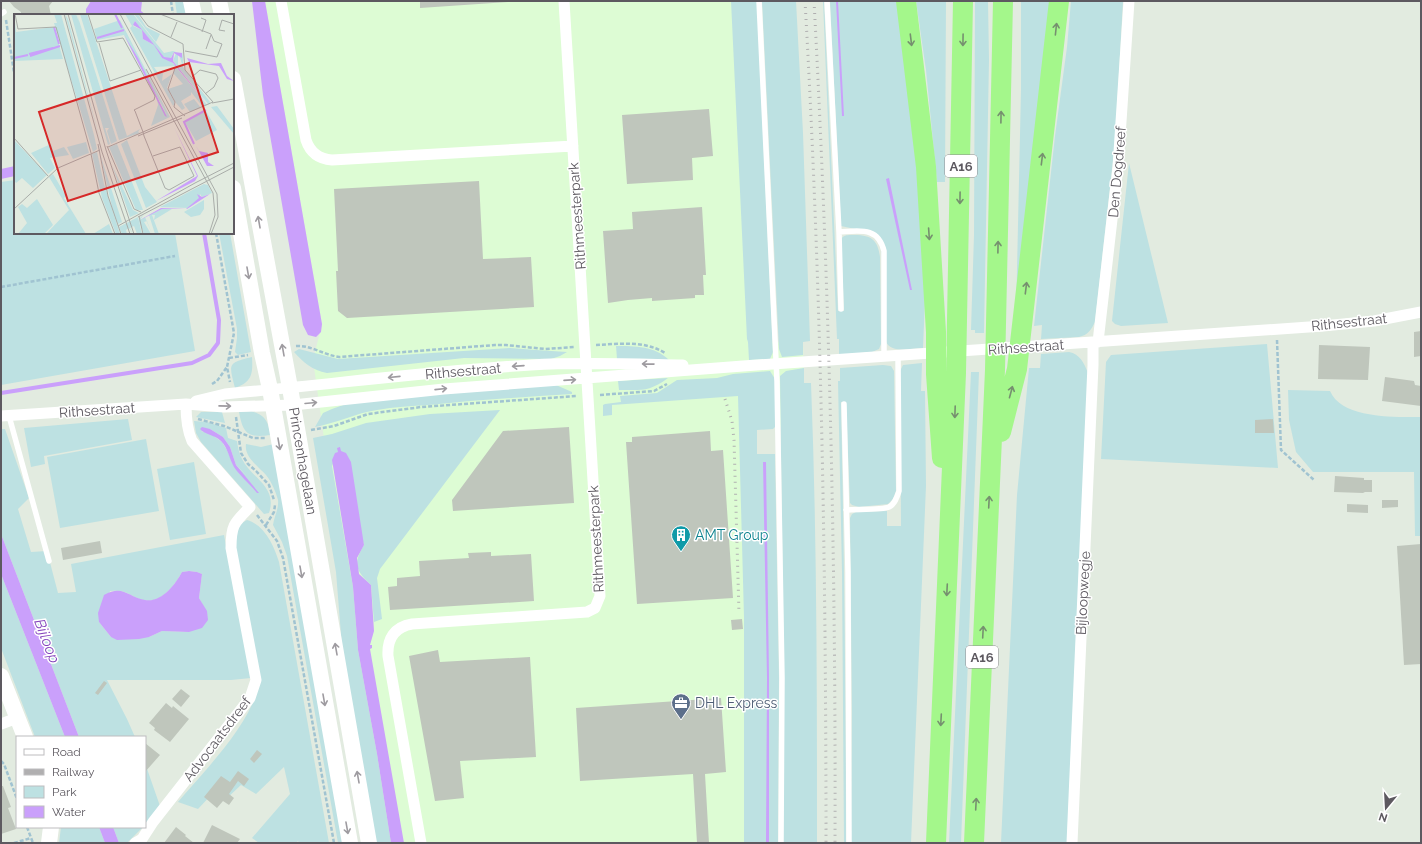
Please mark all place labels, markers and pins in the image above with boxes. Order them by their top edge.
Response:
building icon: AMT Group [670,524,692,552]
place label: AMT Group [695,527,769,543]
office icon: DHL Express [670,692,692,720]
place label: DHL Express [695,695,778,711]

